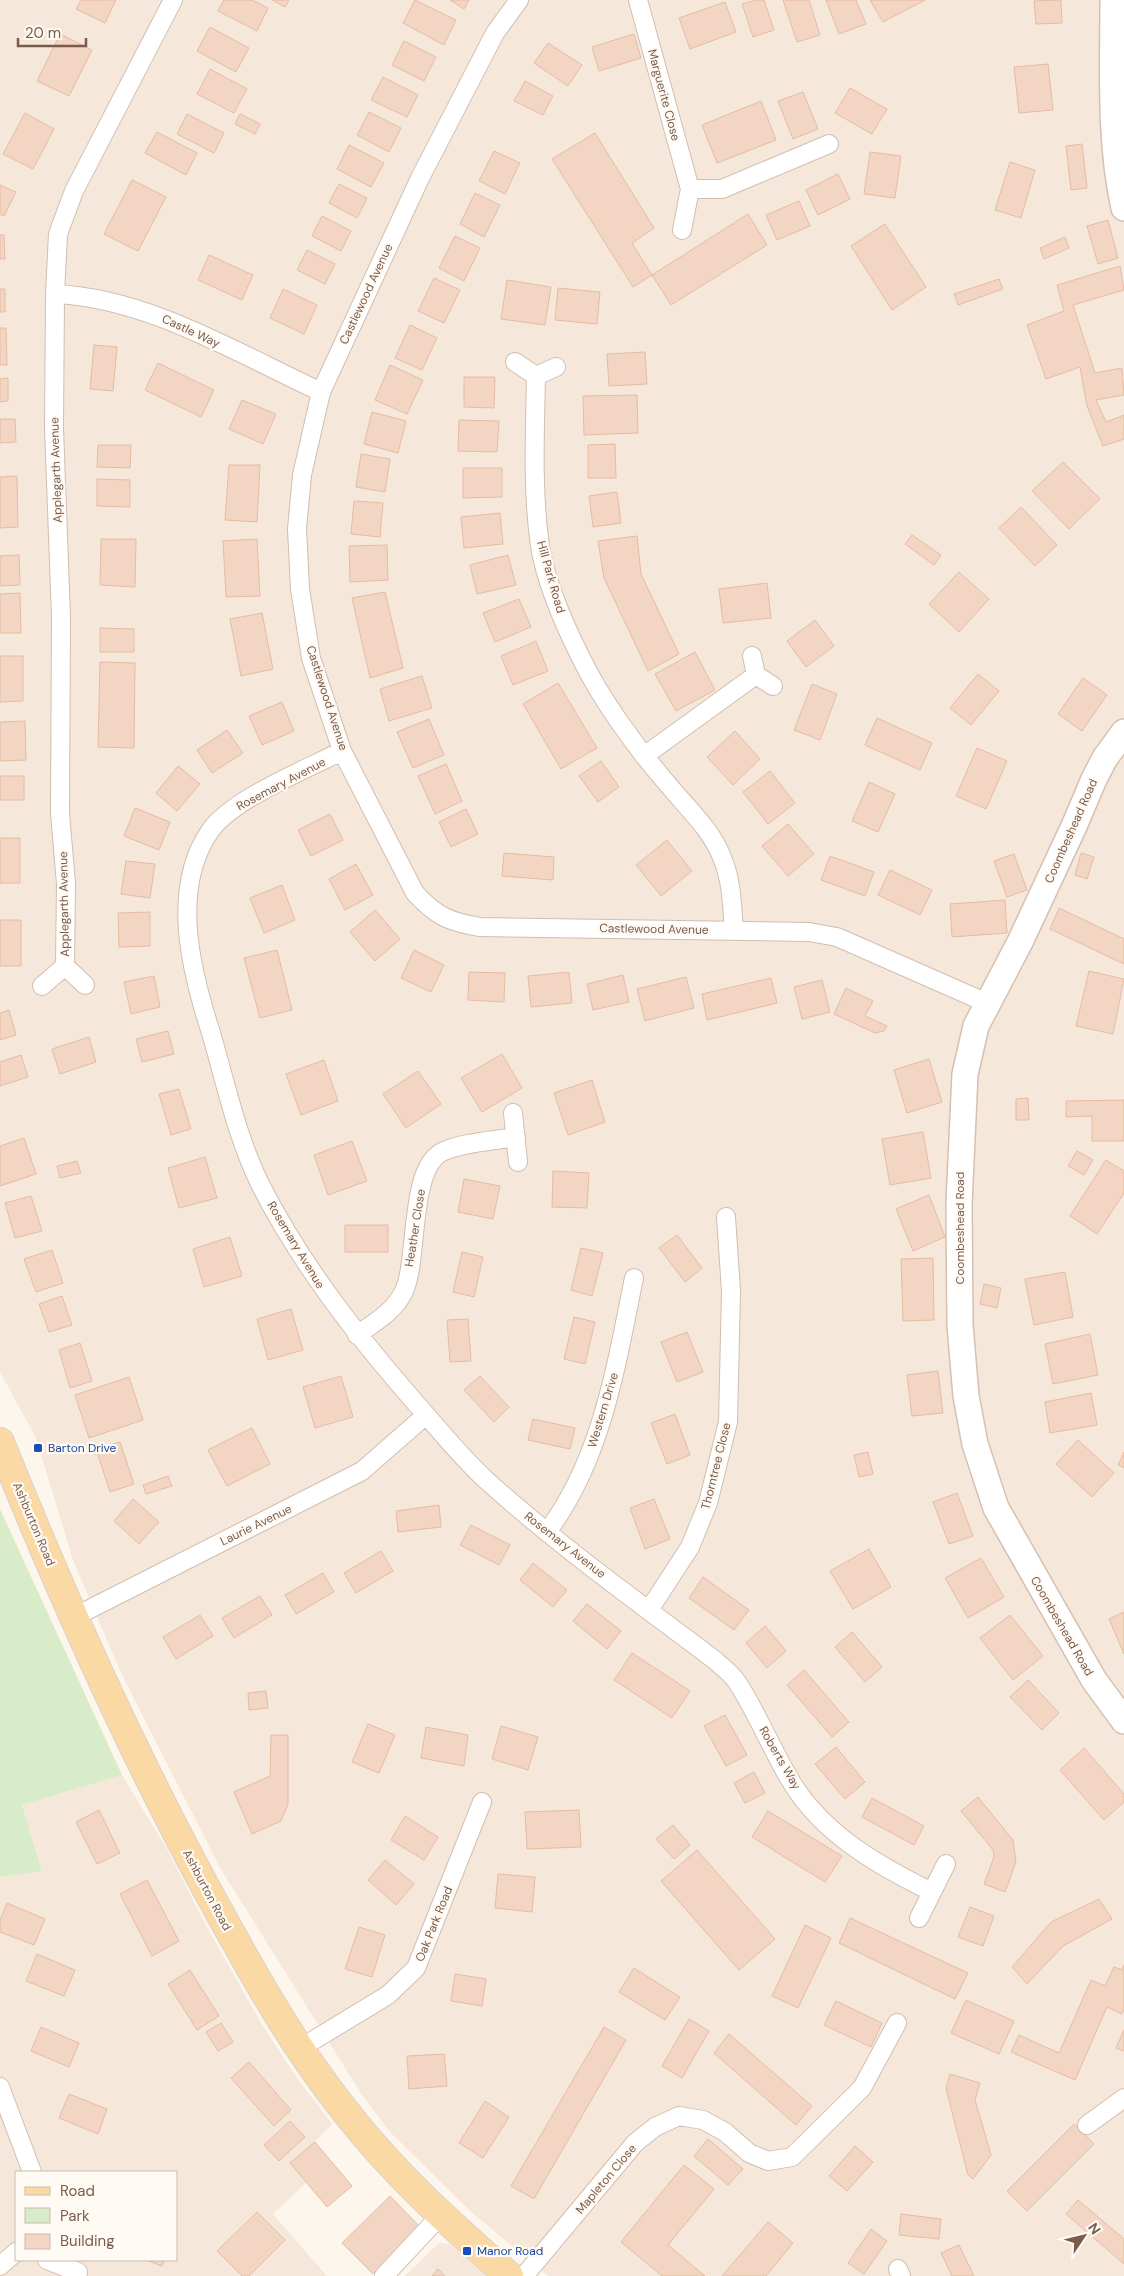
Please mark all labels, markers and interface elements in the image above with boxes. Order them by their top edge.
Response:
scale bar [18,15,85,47]
text: 20 m [25,23,61,43]
street label: Marguerite Close [644,47,684,143]
street label: Castlewood Avenue [336,241,396,347]
street label: Castle Way [159,311,223,352]
street label: Applegarth Avenue [46,417,66,523]
street label: Hill Park Road [533,539,569,615]
street label: Castlewood Avenue [302,643,352,753]
street label: Rosemary Avenue [234,754,329,814]
street label: Coombeshead Road [1041,776,1101,886]
street label: Applegarth Avenue [55,851,73,957]
street label: Castlewood Avenue [599,920,709,938]
street label: Coombeshead Road [952,1172,968,1284]
street label: Heather Close [401,1188,429,1268]
street label: Rosemary Avenue [264,1198,328,1292]
street label: Western Drive [584,1370,622,1450]
street label: Thorntree Close [697,1421,735,1511]
place label: Barton Drive [48,1440,117,1456]
marker: Barton Drive [32,1442,44,1454]
street label: Ashburton Road [9,1480,59,1568]
street label: Laurie Avenue [218,1501,295,1549]
street label: Rosemary Avenue [521,1508,609,1582]
street label: Coombeshead Road [1027,1573,1097,1679]
street label: Roberts Way [755,1723,805,1793]
street label: Ashburton Road [179,1847,235,1933]
street label: Oak Park Road [412,1884,456,1964]
street label: Mapleton Close [572,2141,640,2217]
legend [15,2171,178,2261]
text: Road [60,2181,95,2201]
text: Park [60,2206,90,2226]
north arrow [1059,2211,1109,2261]
text: N [1084,2219,1105,2238]
text: Building [60,2231,115,2251]
place label: Manor Road [477,2243,543,2259]
marker: Manor Road [461,2245,473,2257]

